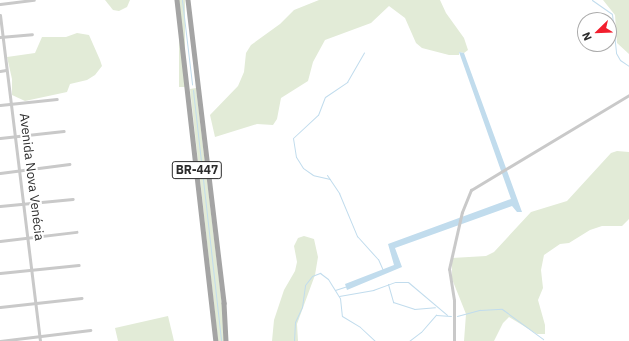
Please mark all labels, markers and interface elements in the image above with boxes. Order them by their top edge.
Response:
north arrow [577,12,617,52]
text: N [579,30,595,43]
street label: Avenida Nova Venécia [15,112,47,242]
road number: BR-447 [171,160,223,180]

